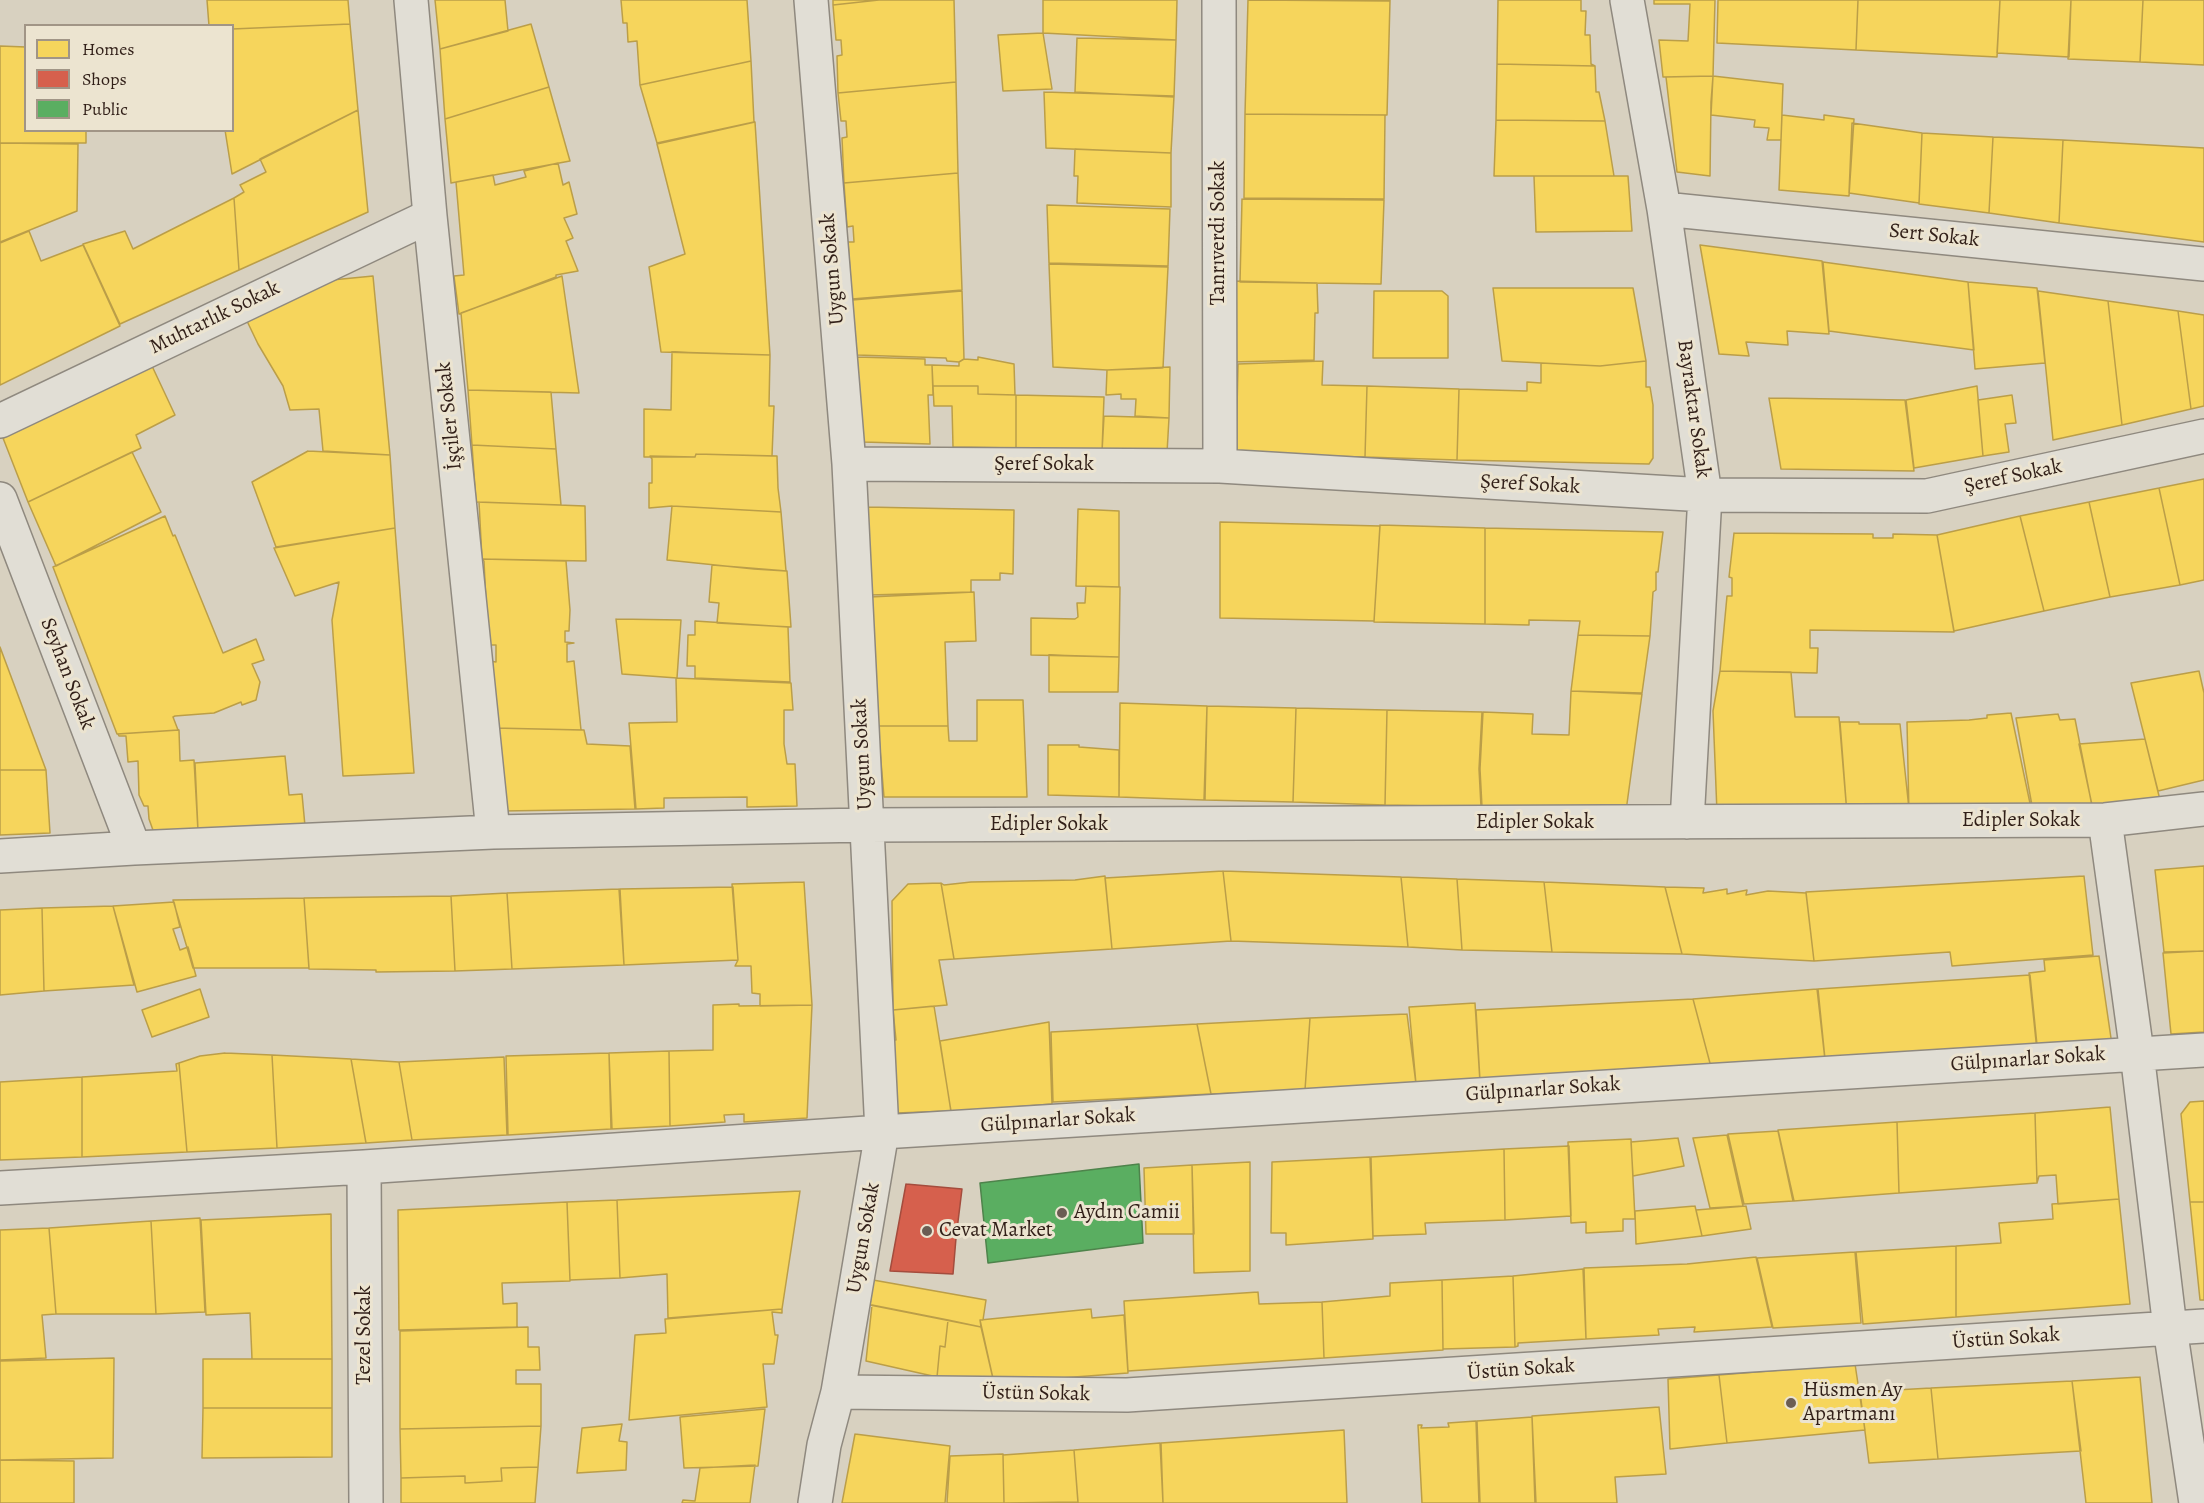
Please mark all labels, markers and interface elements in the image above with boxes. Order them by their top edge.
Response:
legend [24,24,234,132]
text: Homes [82,37,134,61]
text: Shops [82,67,127,91]
text: Public [82,97,128,121]
street label: Tanrıverdi Sokak [1206,161,1232,305]
street label: Uygun Sokak [816,212,850,326]
street label: Sert Sokak [1888,219,1980,253]
street label: Muhtarlık Sokak [146,276,284,360]
street label: Bayraktar Sokak [1671,338,1715,480]
street label: İşçiler Sokak [432,361,468,471]
street label: Şeref Sokak [994,452,1094,478]
street label: Şeref Sokak [1962,454,2064,500]
street label: Şeref Sokak [1479,470,1581,500]
street label: Seyhan Sokak [34,615,100,733]
street label: Uygun Sokak [847,697,879,811]
street label: Edipler Sokak [1962,808,2080,834]
street label: Edipler Sokak [1476,810,1594,836]
street label: Edipler Sokak [990,812,1108,838]
street label: Gülpınarlar Sokak [1950,1042,2106,1078]
street label: Gülpınarlar Sokak [1465,1072,1621,1108]
street label: Gülpınarlar Sokak [980,1103,1136,1139]
street label: Uygun Sokak [842,1181,886,1295]
place label: Aydın Camii [1074,1200,1180,1226]
marker: Aydın Camii [1055,1206,1069,1220]
place label: Cevat Market [939,1218,1053,1244]
marker: Cevat Market [920,1224,934,1238]
street label: Tezel Sokak [352,1285,378,1385]
street label: Üstün Sokak [1951,1323,2061,1355]
street label: Üstün Sokak [1466,1354,1576,1386]
place label: Hüsmen Ay Apartmanı [1803,1378,1902,1428]
street label: Üstün Sokak [982,1380,1090,1408]
marker: Hüsmen Ay Apartmanı [1784,1396,1798,1410]

